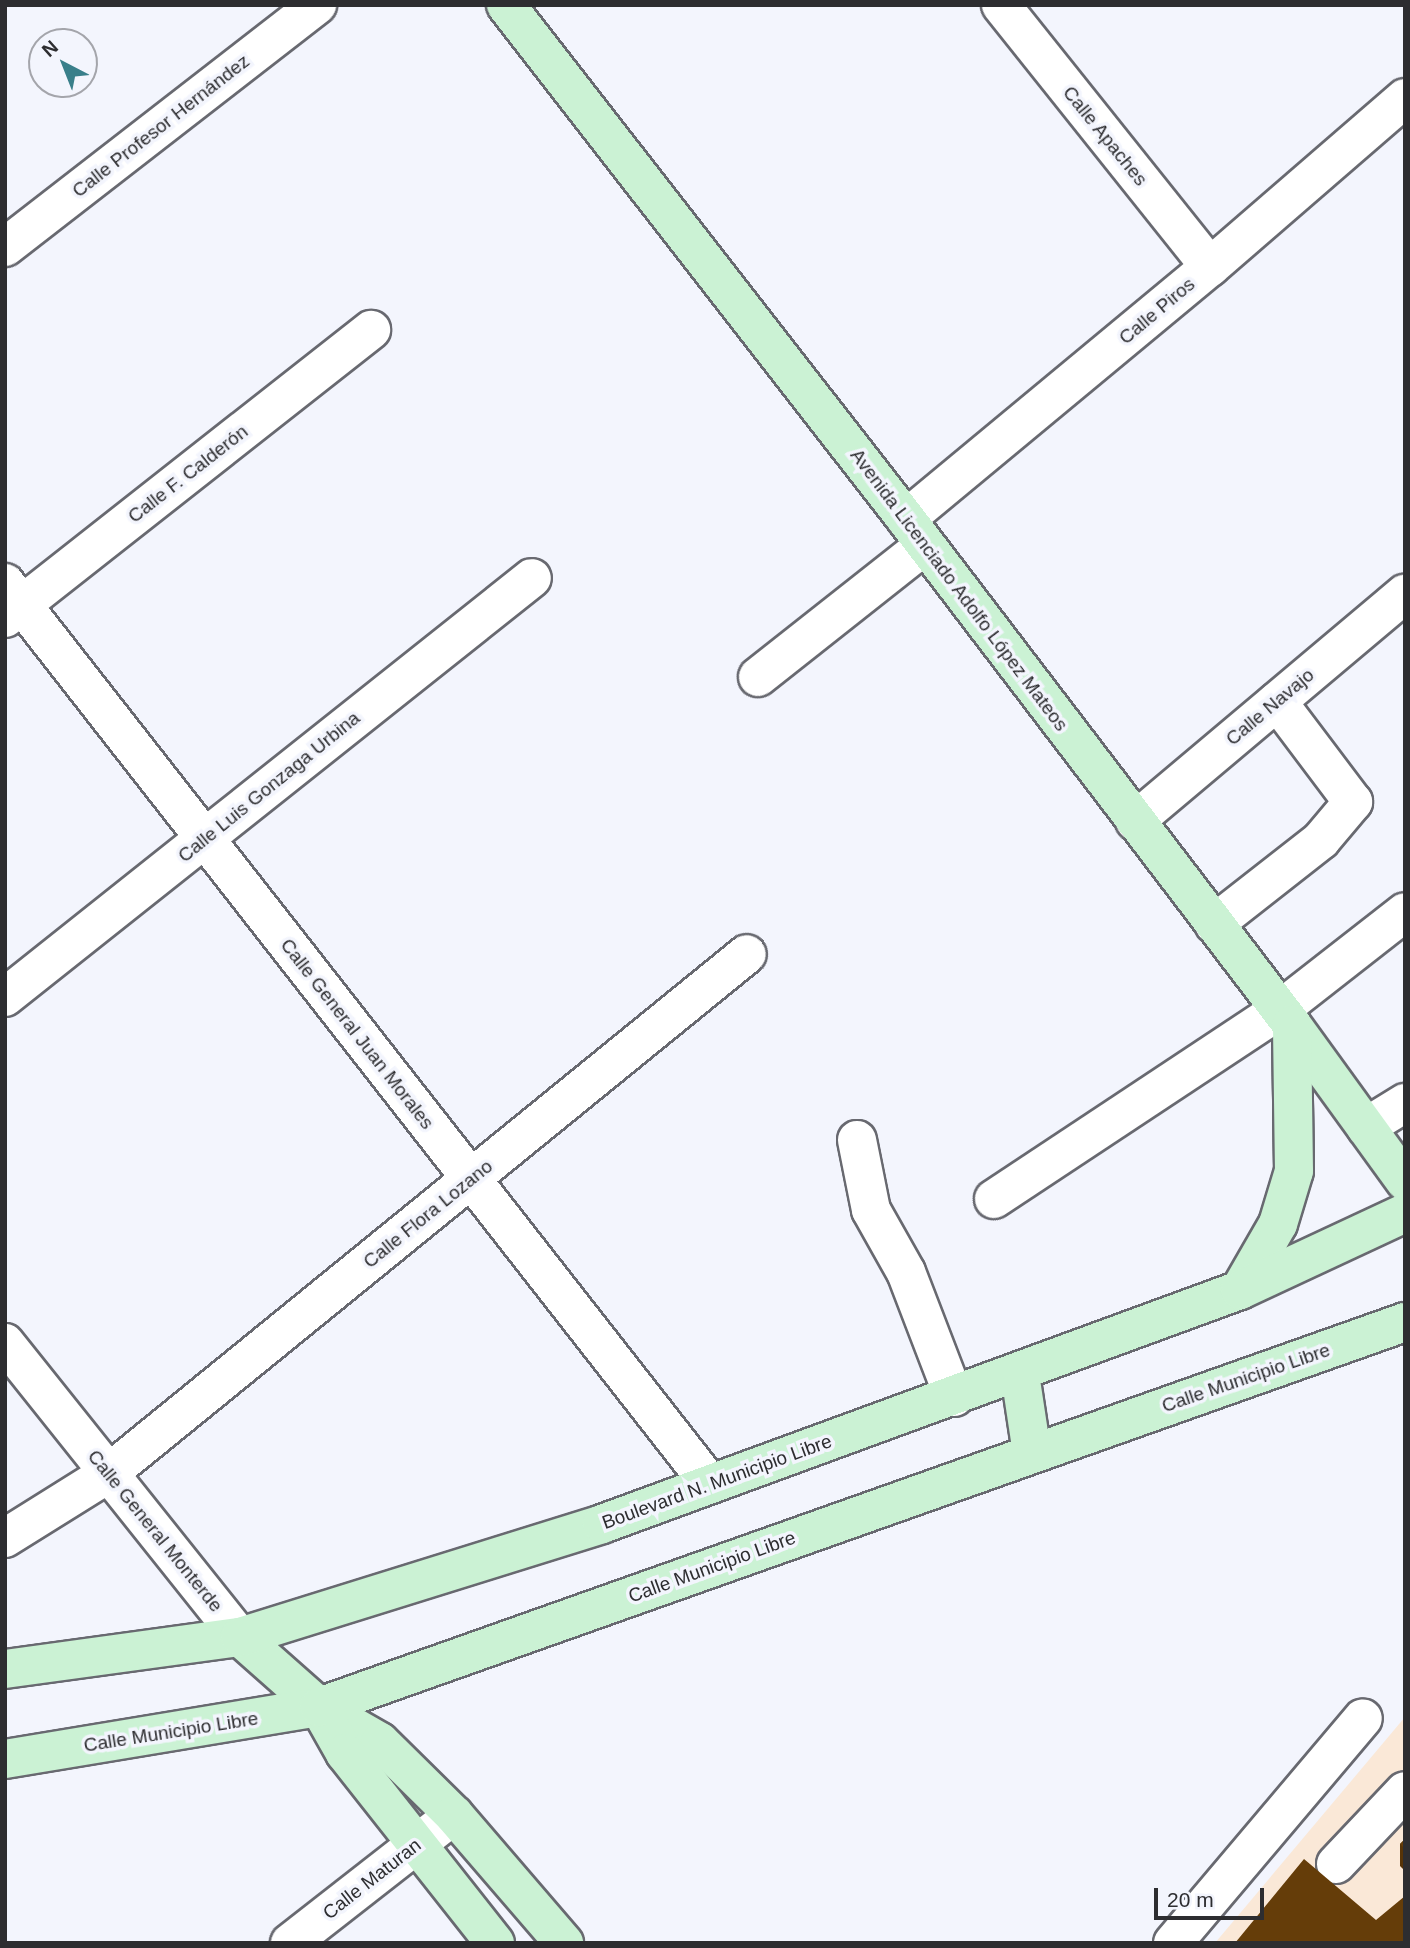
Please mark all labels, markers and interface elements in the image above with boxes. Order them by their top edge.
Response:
north arrow [28,28,98,98]
text: N [38,36,62,61]
street label: Calle Profesor Hernández [68,50,254,202]
street label: Calle Apaches [1058,81,1152,191]
street label: Calle Piros [1114,273,1200,349]
street label: Calle F. Calderón [124,420,252,528]
street label: Avenida Licenciado Adolfo López Mateos [845,444,1073,736]
street label: Calle Navajo [1221,664,1319,750]
street label: Calle Luis Gonzaga Urbina [174,707,364,867]
street label: Calle General Juan Morales [276,934,438,1134]
street label: Calle Flora Lozano [359,1155,497,1273]
street label: Calle Municipio Libre [1159,1339,1333,1417]
street label: Boulevard N. Municipio Libre [599,1430,835,1534]
street label: Calle General Monterde [83,1445,227,1617]
street label: Calle Municipio Libre [625,1526,799,1608]
street label: Calle Municipio Libre [82,1707,260,1757]
street label: Calle Maturan [318,1834,426,1924]
scale bar [1158,1874,1268,1918]
text: 20 m [1167,1888,1214,1911]

